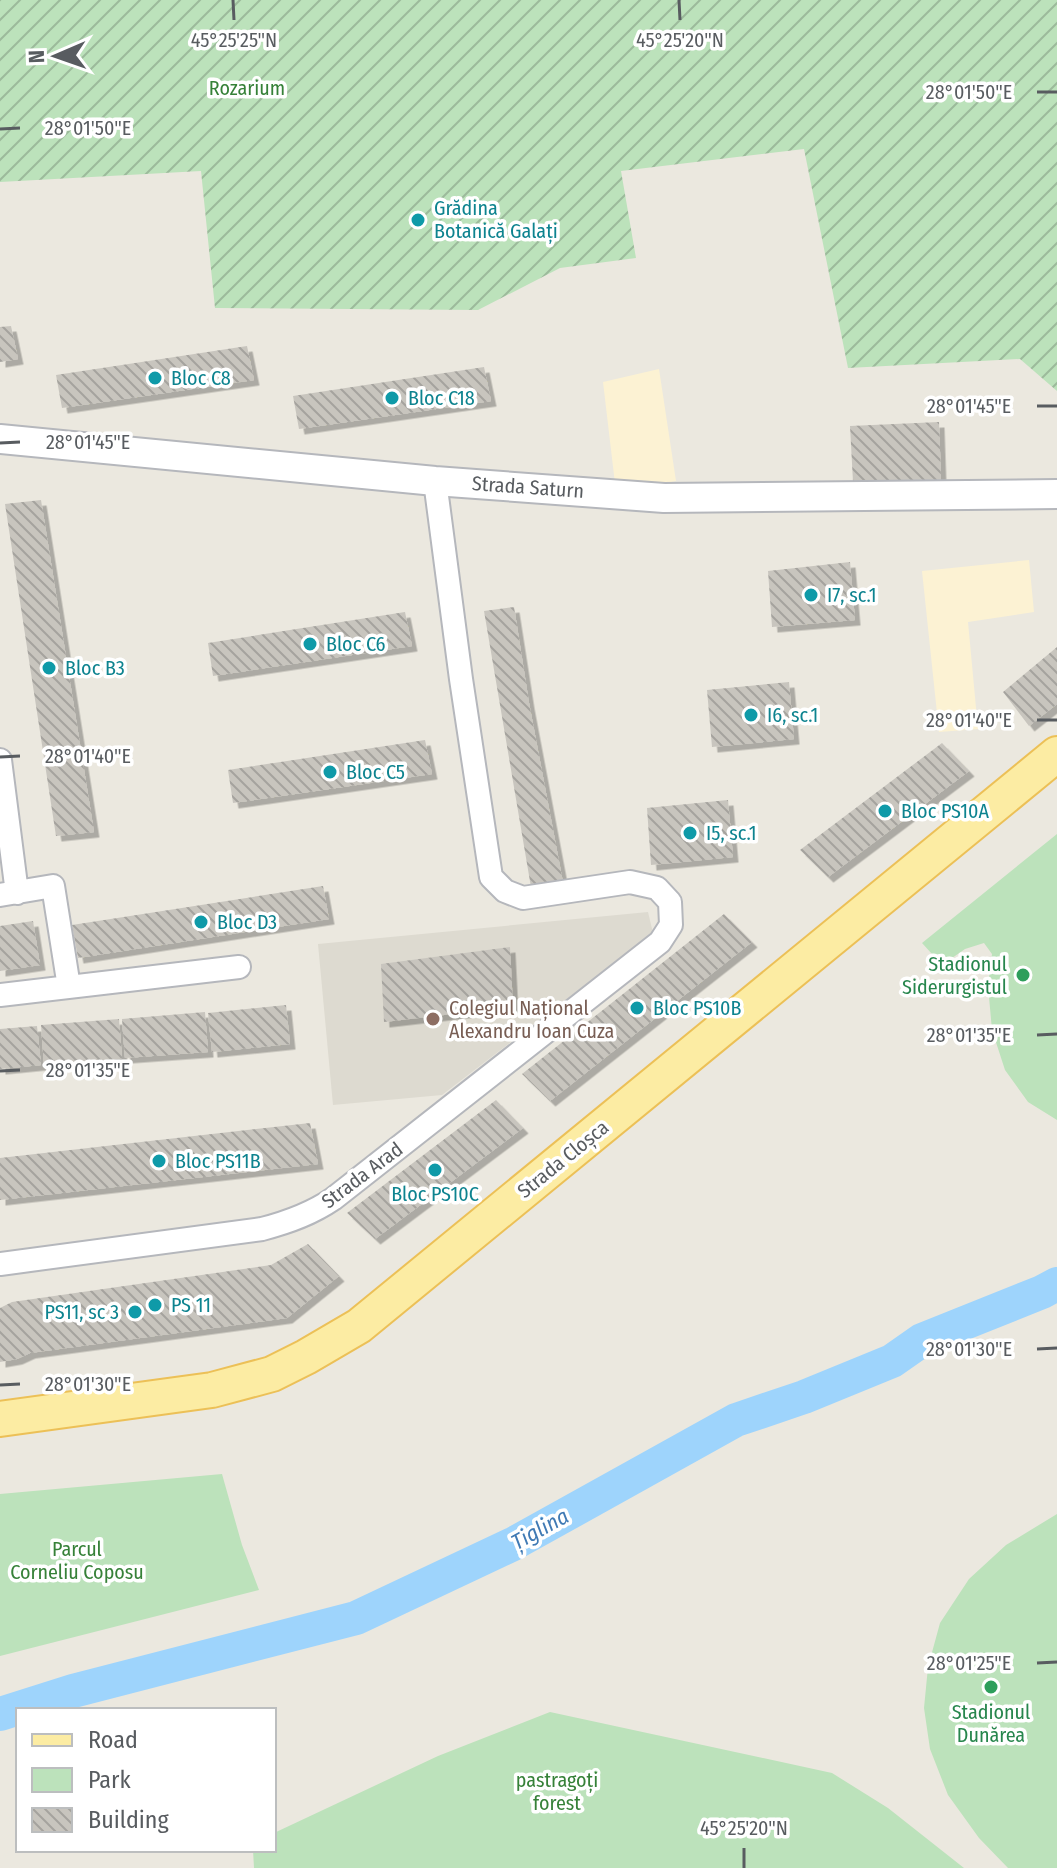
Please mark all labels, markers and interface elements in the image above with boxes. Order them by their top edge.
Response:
north arrow [16,16,96,96]
text: 45°25'25"N [191,28,277,52]
text: 45°25'20"N [636,28,724,52]
text: N [23,50,50,64]
park label: Rozarium [209,76,285,100]
text: 28°01'50"E [926,80,1012,104]
text: 28°01'50"E [45,116,131,140]
place label: Grădina Botanică Galați [434,196,558,244]
marker: Grădina Botanică Galați [409,211,427,229]
place label: Bloc C8 [171,366,231,390]
marker: Bloc C8 [146,369,164,387]
place label: Bloc C18 [408,386,475,410]
marker: Bloc C18 [383,389,401,407]
text: 28°01'45"E [927,394,1011,418]
text: 28°01'45"E [46,430,130,454]
street label: Strada Saturn [471,471,585,503]
place label: I7, sc.1 [827,583,877,607]
marker: I7, sc.1 [802,586,820,604]
place label: Bloc C6 [326,632,385,656]
marker: Bloc C6 [301,635,319,653]
place label: Bloc B3 [65,656,125,680]
marker: Bloc B3 [40,659,58,677]
place label: I6, sc.1 [767,703,818,727]
marker: I6, sc.1 [742,706,760,724]
text: 28°01'40"E [926,708,1012,732]
text: 28°01'40"E [45,744,131,768]
place label: Bloc C5 [346,760,405,784]
marker: Bloc C5 [321,763,339,781]
place label: Bloc PS10A [901,799,990,823]
marker: Bloc PS10A [876,802,894,820]
place label: I5, sc.1 [706,821,757,845]
marker: I5, sc.1 [681,824,699,842]
place label: Bloc D3 [217,910,277,934]
marker: Bloc D3 [192,913,210,931]
place label: Stadionul Siderurgistul [902,952,1007,999]
marker: Stadionul Siderurgistul [1014,966,1032,984]
place label: Colegiul Național Alexandru Ioan Cuza [449,996,614,1043]
place label: Bloc PS10B [653,996,742,1020]
marker: Bloc PS10B [628,999,646,1017]
marker: Colegiul Național Alexandru Ioan Cuza [424,1010,442,1028]
text: 28°01'35"E [927,1023,1011,1047]
text: 28°01'35"E [46,1058,130,1082]
street label: Strada Cloșca [513,1115,614,1204]
street label: Strada Arad [317,1137,407,1213]
place label: Bloc PS11B [175,1149,261,1173]
marker: Bloc PS11B [150,1152,168,1170]
marker: Bloc PS10C [426,1161,444,1179]
place label: Bloc PS10C [391,1182,479,1206]
place label: PS 11 [171,1293,211,1317]
marker: PS 11 [146,1296,164,1314]
place label: PS11, sc 3 [45,1300,119,1324]
marker: PS11, sc 3 [126,1303,144,1321]
text: 28°01'30"E [926,1337,1012,1361]
text: 28°01'30"E [45,1372,131,1396]
water label: Țiglina [507,1502,574,1557]
park label: Parcul Corneliu Coposu [10,1537,144,1584]
text: 28°01'25"E [927,1651,1011,1675]
marker: Stadionul Dunărea [982,1678,1000,1696]
place label: Stadionul Dunărea [952,1700,1030,1747]
legend [16,1708,276,1852]
text: Road [88,1726,138,1754]
text: Park [88,1766,131,1794]
park label: pastragoți forest [516,1768,598,1815]
text: Building [88,1806,170,1834]
text: 45°25'20"N [700,1816,788,1840]

